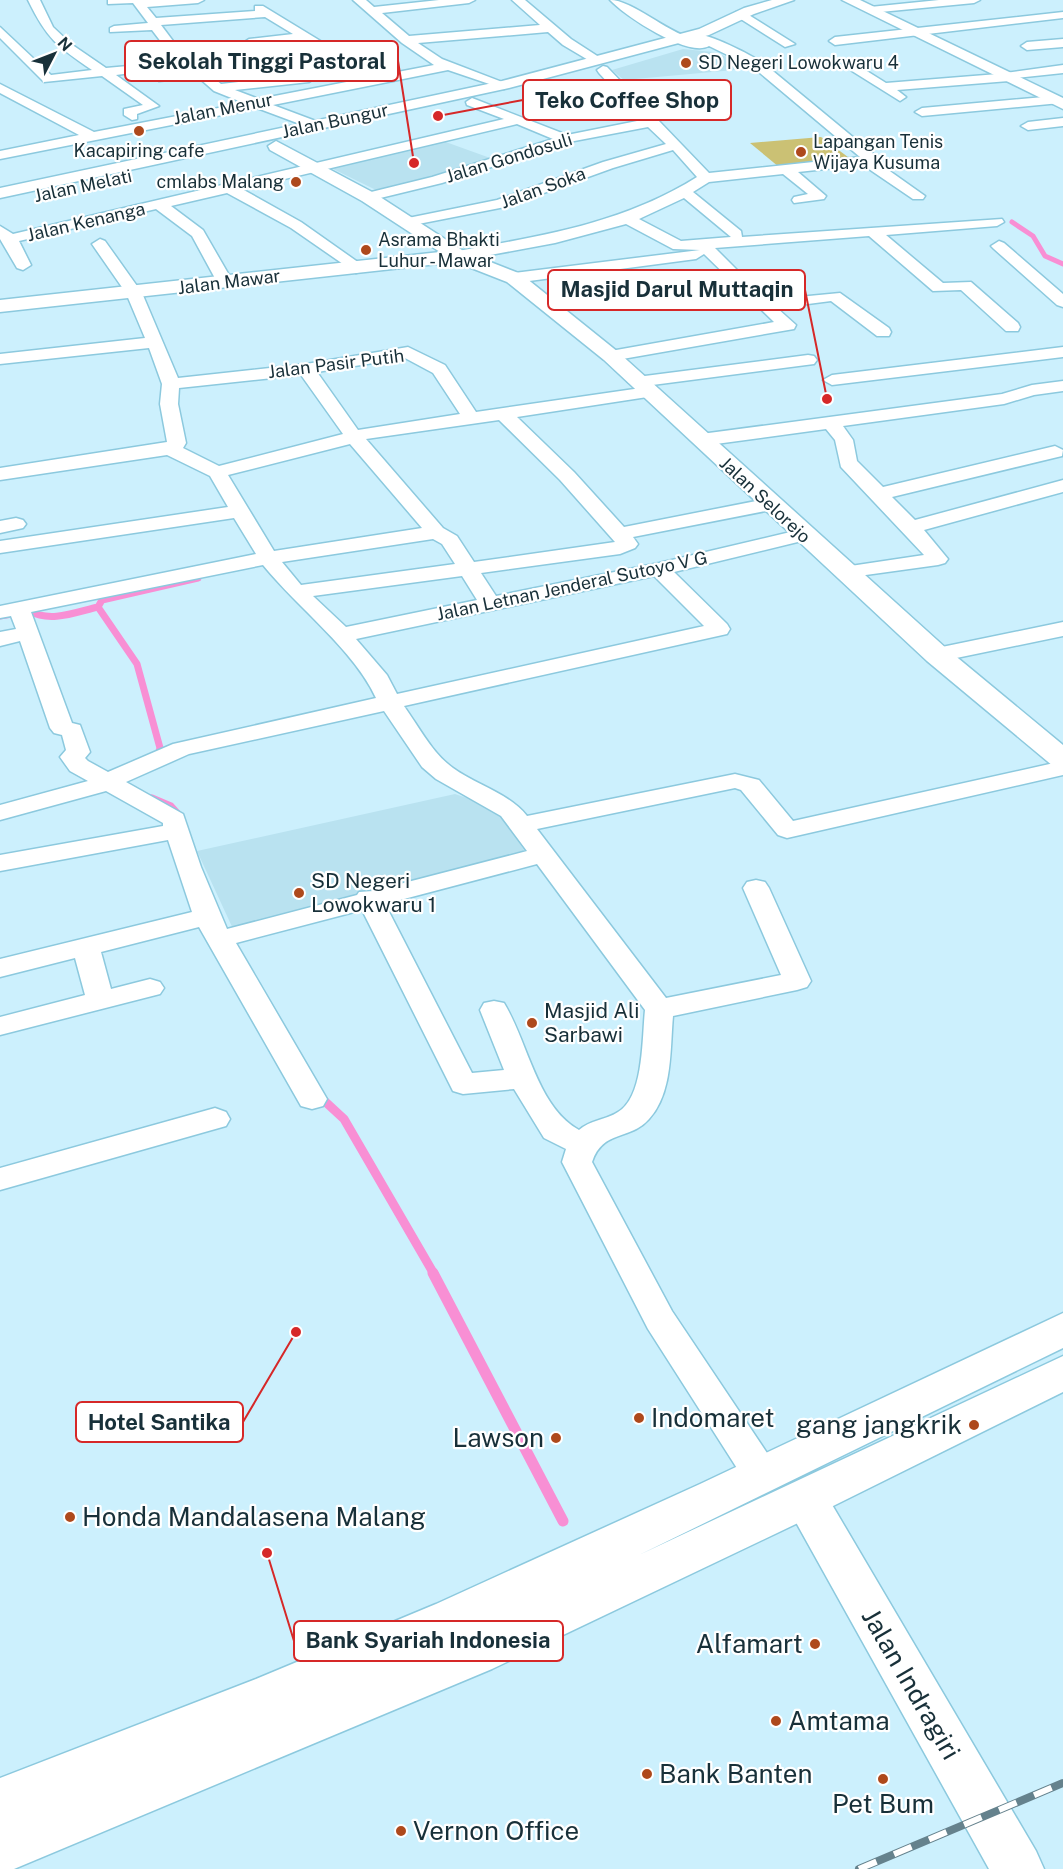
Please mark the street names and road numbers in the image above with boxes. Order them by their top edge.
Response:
street label: Jalan Menur [171,89,274,128]
street label: Jalan Bungur [280,99,390,142]
street label: Jalan Gondosuli [443,128,575,187]
street label: Jalan Soka [497,162,588,213]
street label: Jalan Melati [32,165,134,206]
street label: Jalan Kenanga [25,198,147,245]
street label: Jalan Mawar [176,265,282,298]
street label: Jalan Pasir Putih [267,345,405,382]
street label: Jalan Selorejo [716,452,815,547]
street label: Jalan Letnan Jenderal Sutoyo V G [435,547,709,625]
street label: Jalan Indragiri [856,1603,967,1765]

